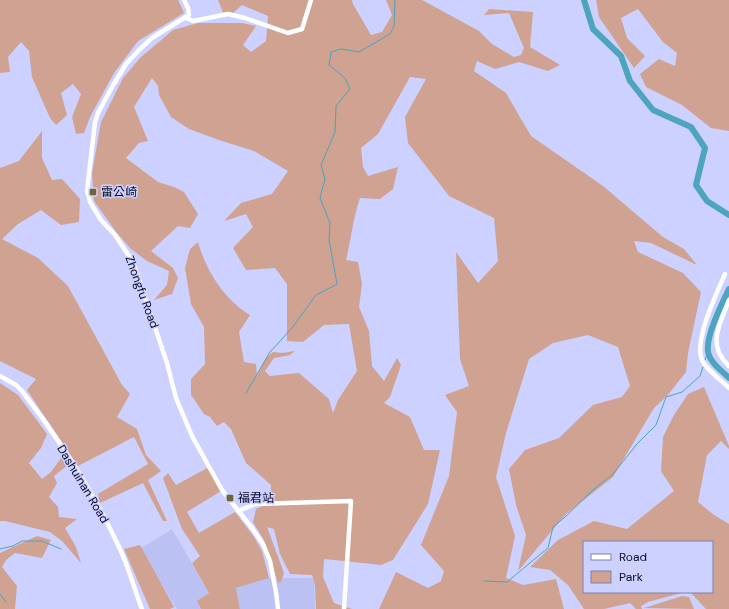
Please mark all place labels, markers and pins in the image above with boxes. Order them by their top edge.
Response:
place label: 雷公崎 [101,184,137,200]
marker: 雷公崎 [88,187,98,197]
place label: 福君站 [238,490,274,506]
marker: 福君站 [225,493,235,503]

